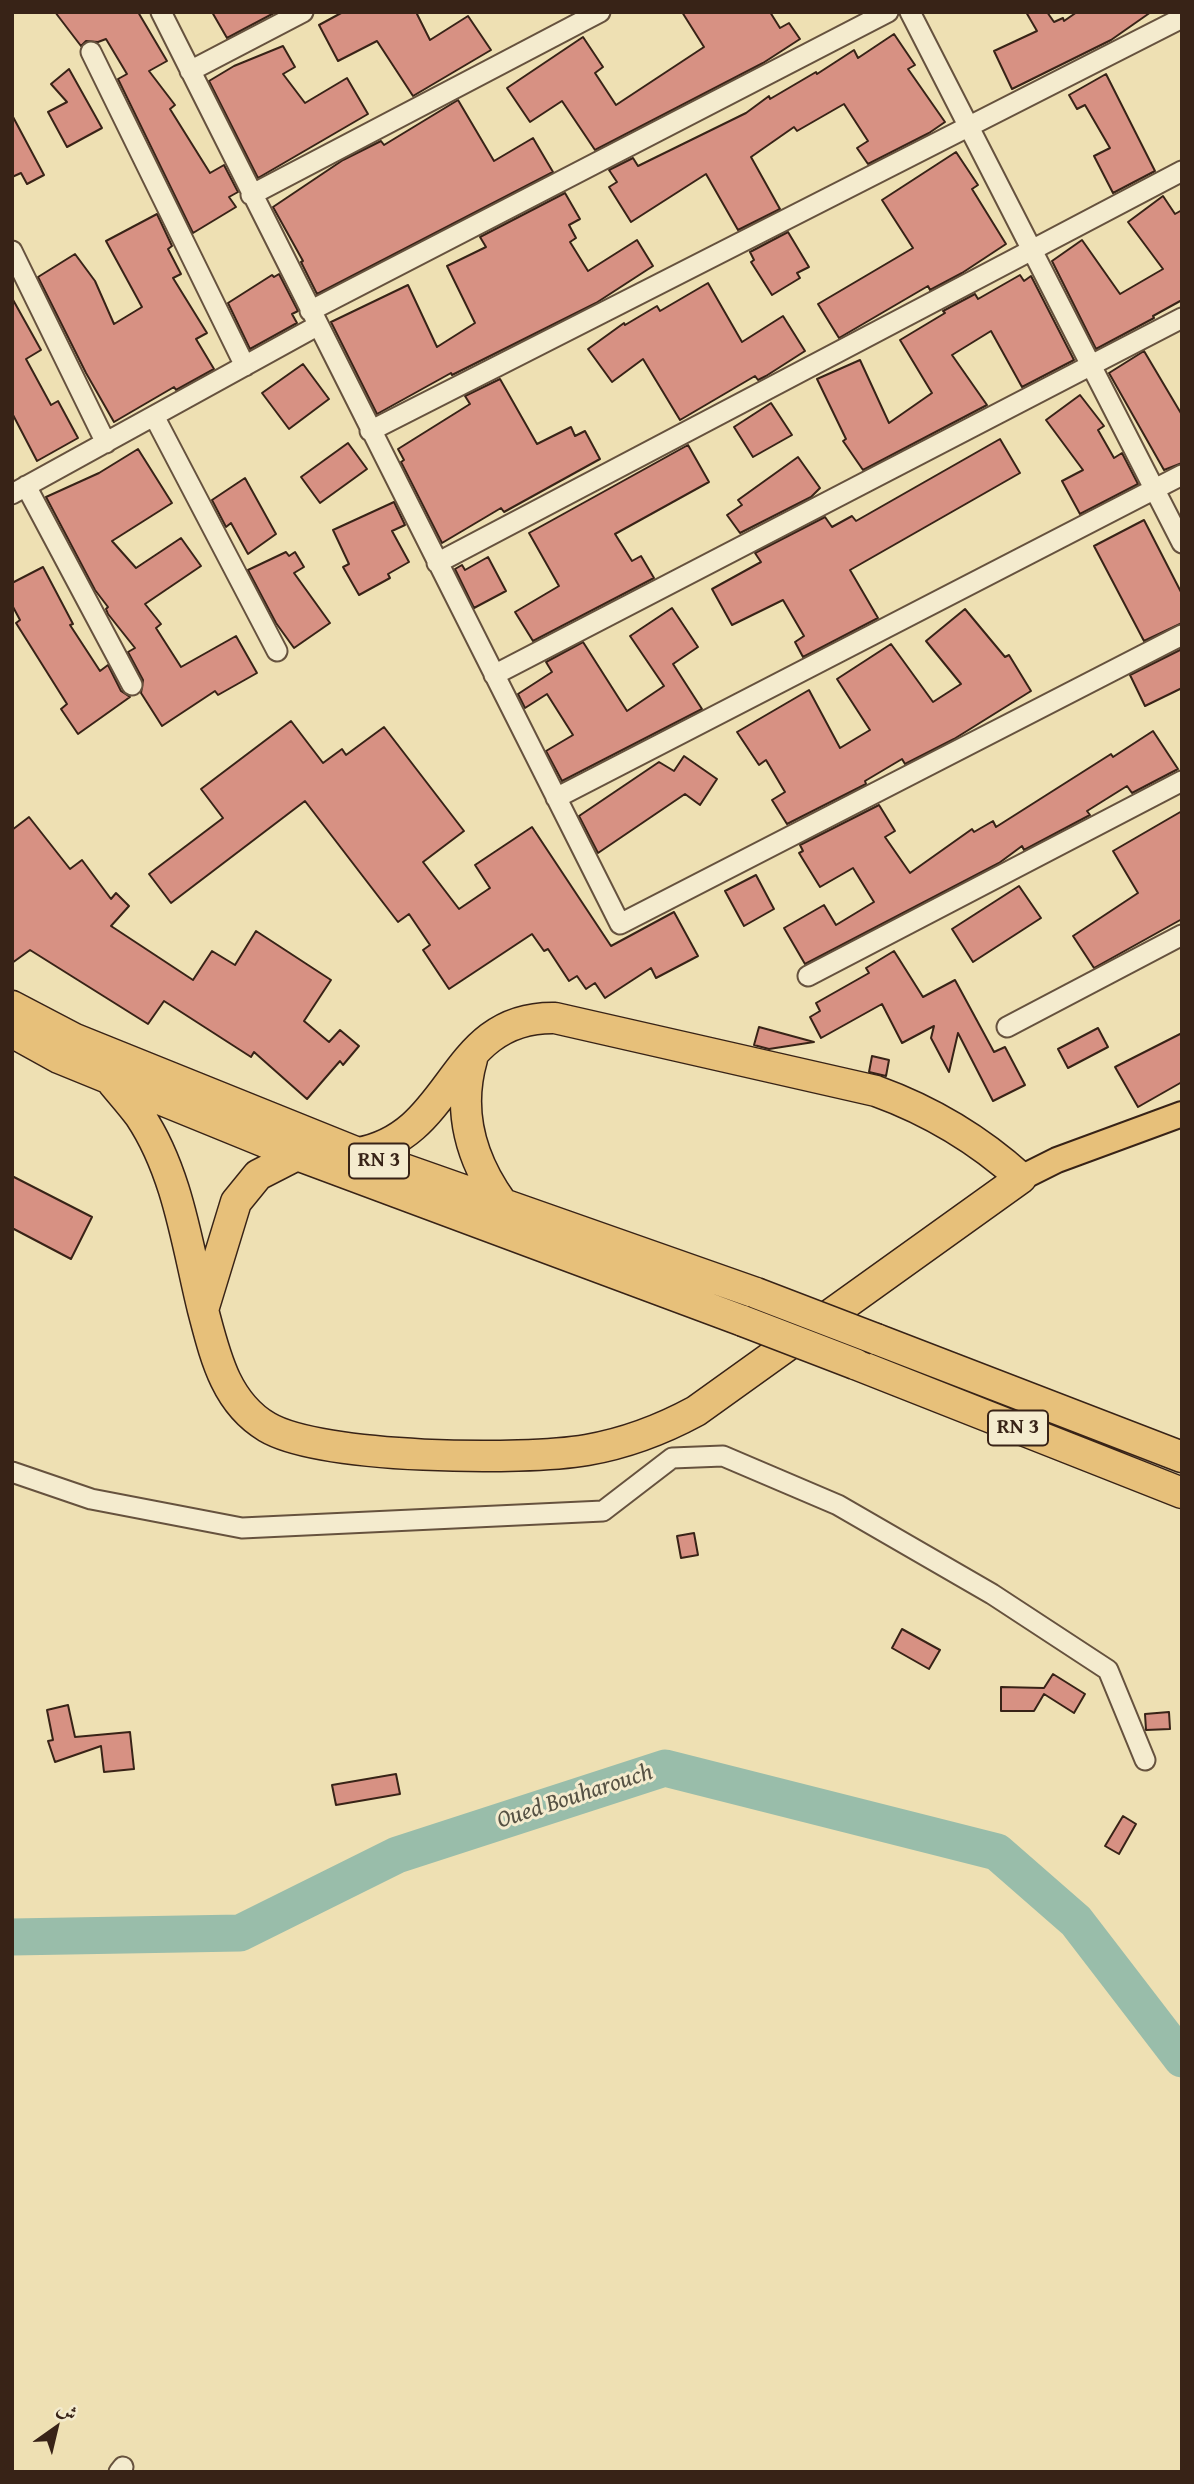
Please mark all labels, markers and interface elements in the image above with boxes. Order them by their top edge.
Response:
road number: RN 3 [349,1144,409,1178]
road number: RN 3 [988,1410,1048,1446]
water label: Oued Bouharouch [493,1758,657,1836]
north arrow [21,2393,91,2463]
text: ش [52,2394,83,2427]

